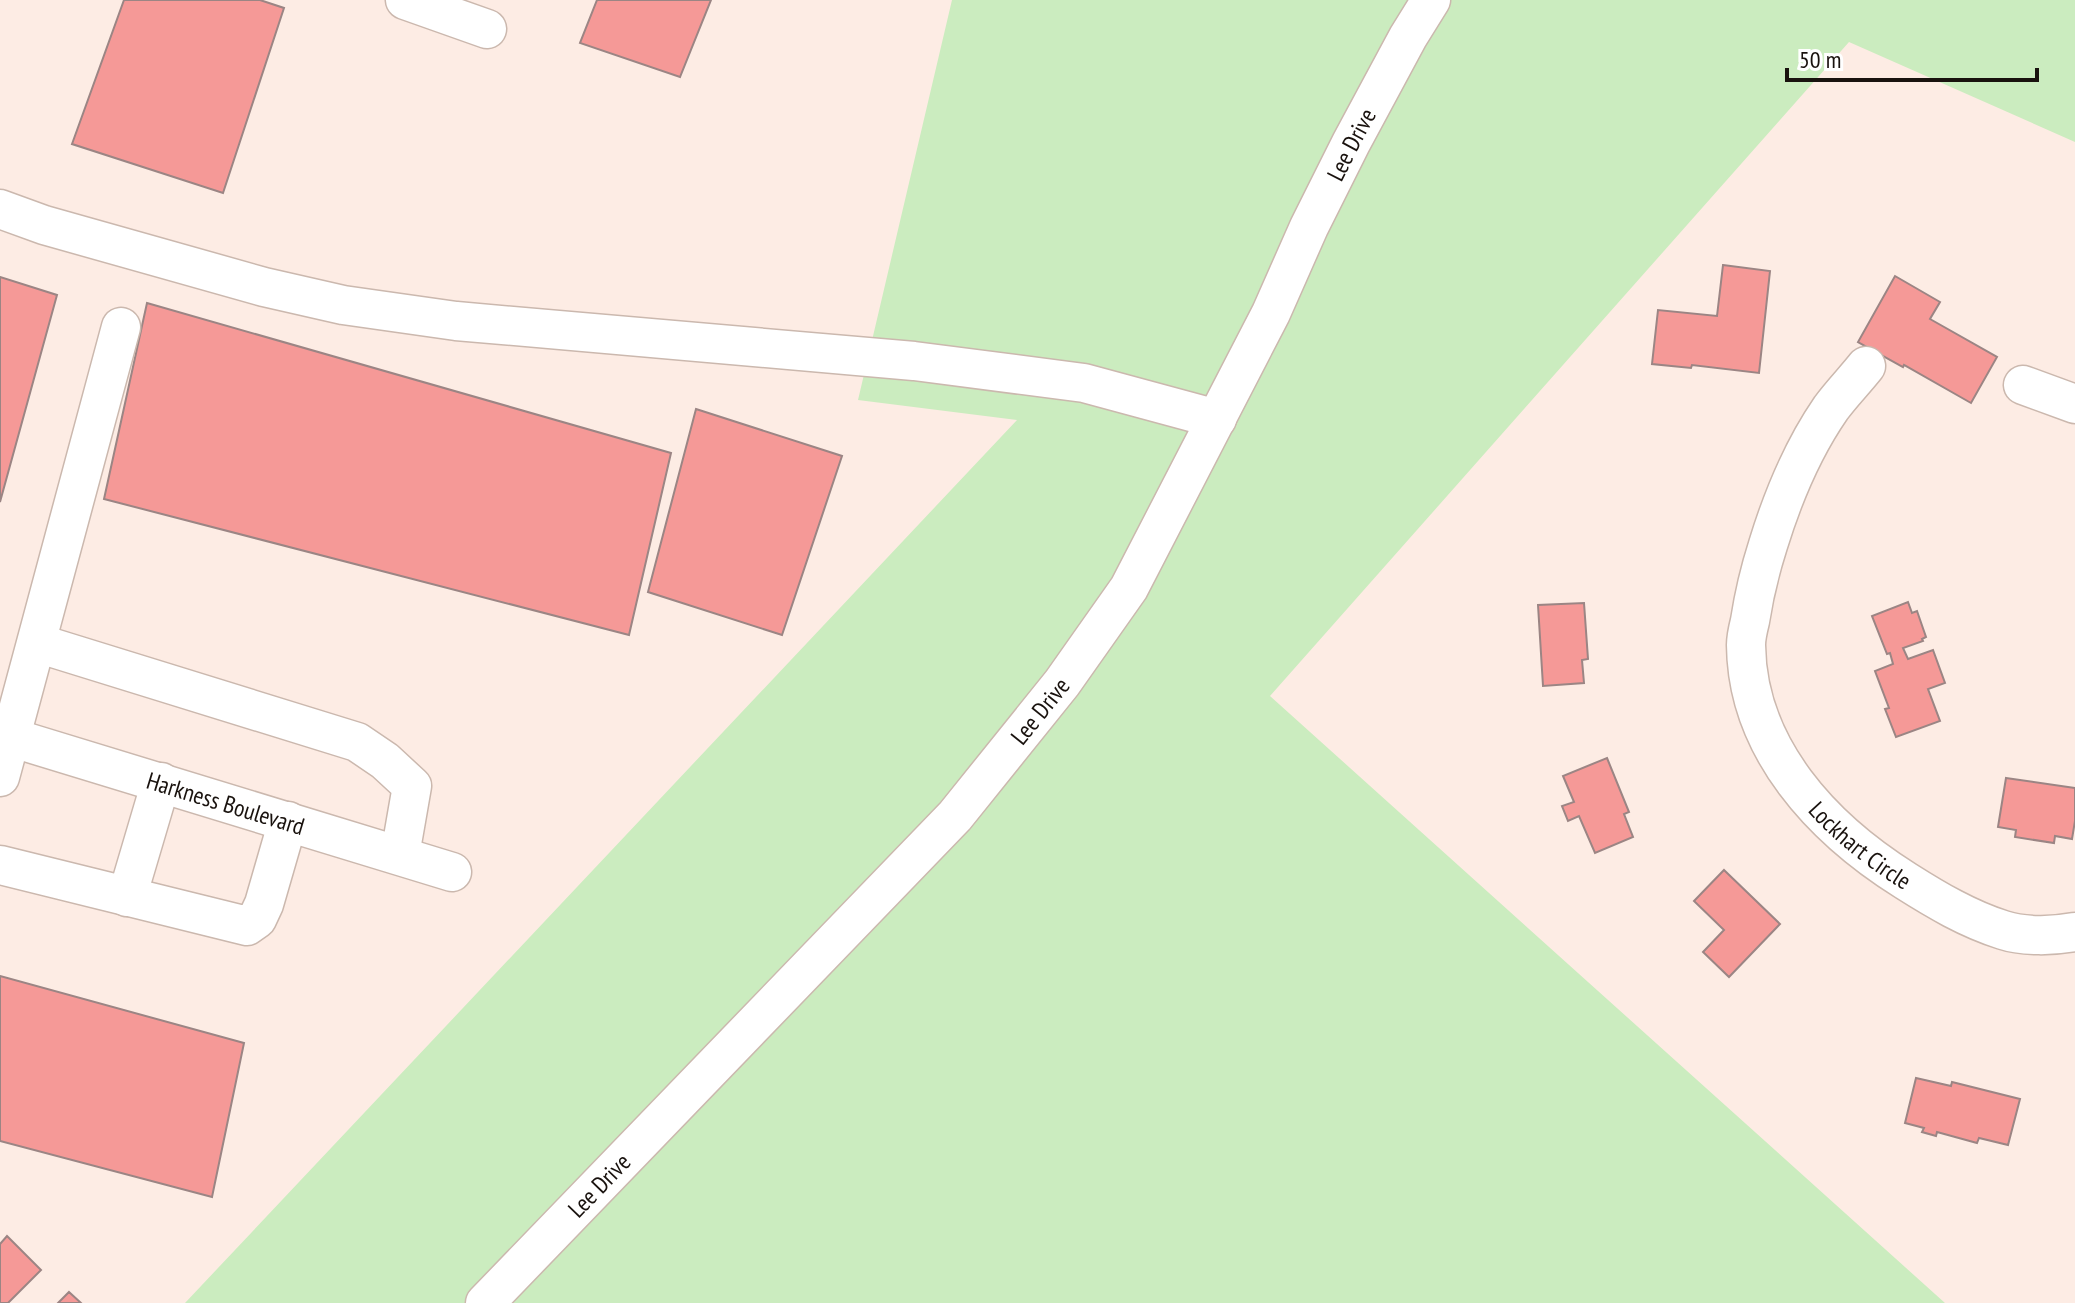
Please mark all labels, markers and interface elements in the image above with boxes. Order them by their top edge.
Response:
scale bar [1787,32,2037,82]
text: 50 m [1799,44,1841,75]
street label: Lee Drive [1319,103,1382,186]
street label: Lee Drive [1003,671,1076,750]
street label: Harkness Boulevard [143,764,308,842]
street label: Lockhart Circle [1802,795,1917,896]
street label: Lee Drive [561,1146,637,1224]

